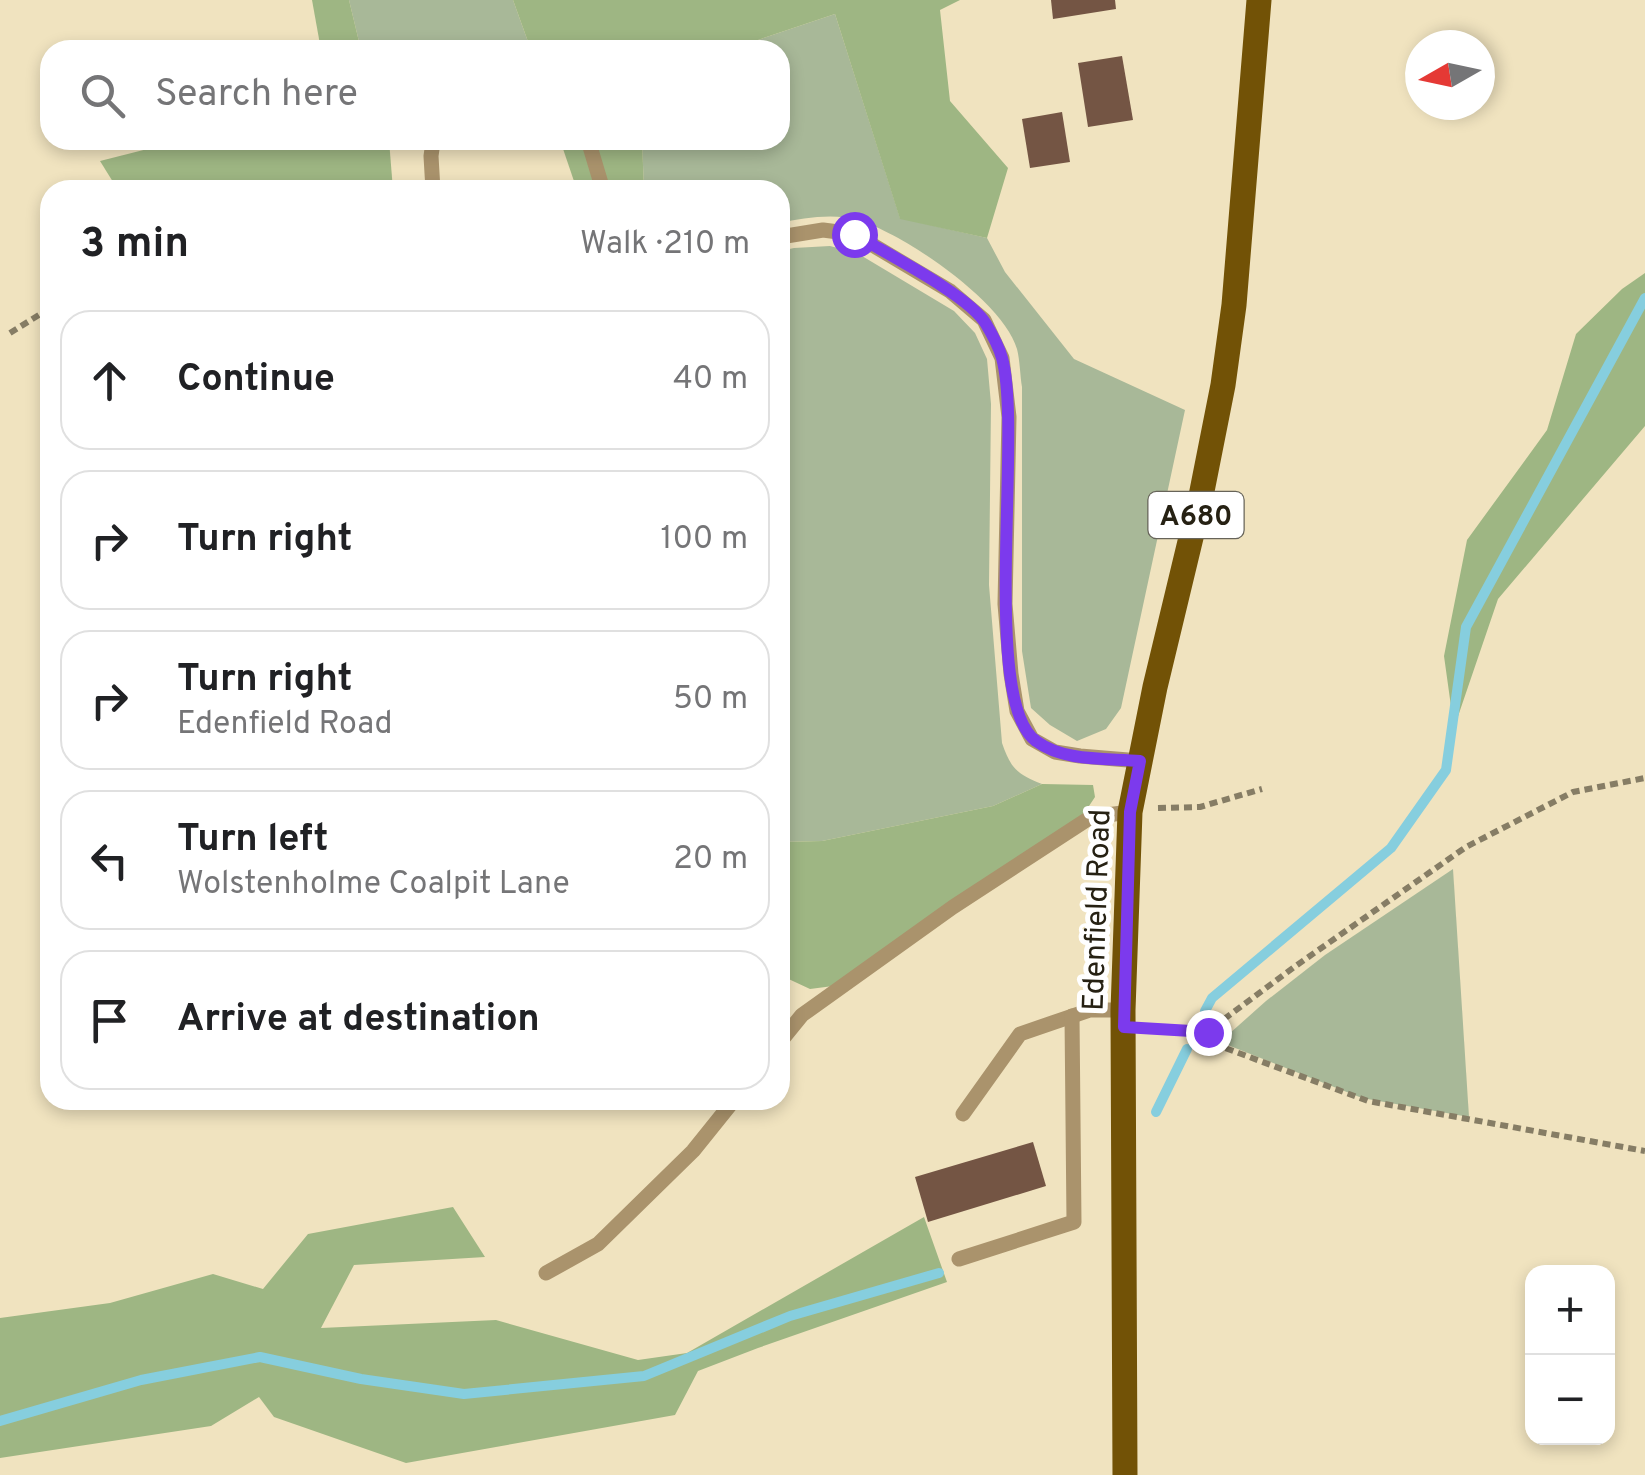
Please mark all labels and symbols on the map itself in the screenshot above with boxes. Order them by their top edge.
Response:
north arrow [1405,30,1495,120]
route start [832,212,878,258]
road number: A680 [1148,492,1244,538]
street label: Edenfield Road [1076,808,1121,1012]
route end [1186,1010,1232,1056]

